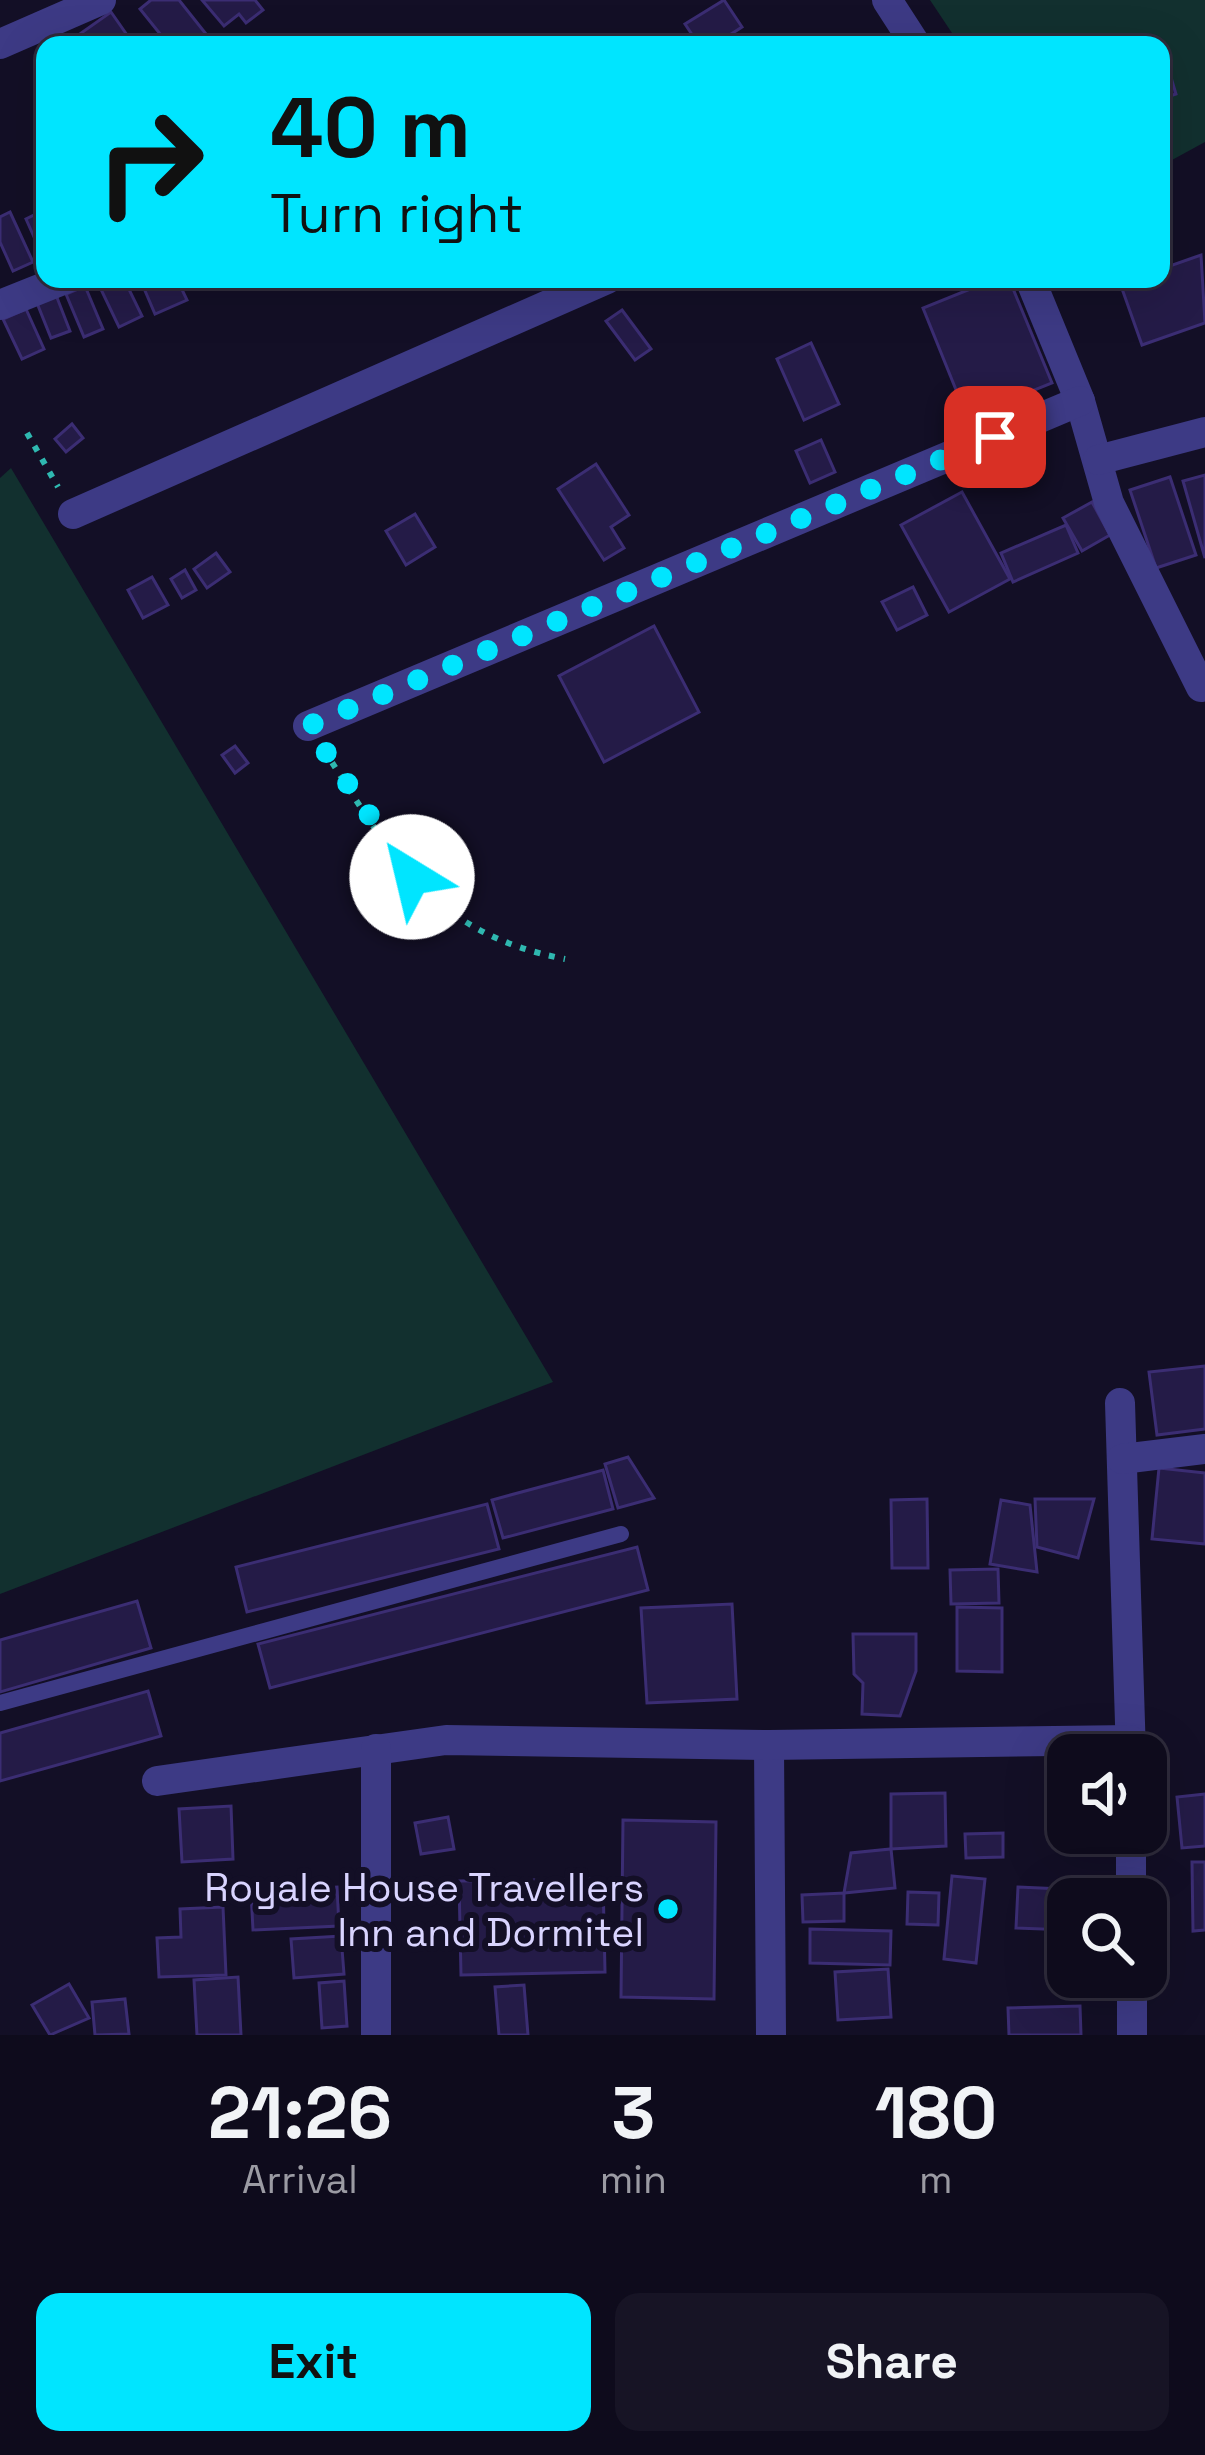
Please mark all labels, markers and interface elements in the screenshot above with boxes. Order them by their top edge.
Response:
text: 40 m [270,74,471,182]
icon: right [72,84,228,240]
text: Turn right [270,179,523,248]
pin [944,386,1046,488]
icon: arrive [962,404,1028,470]
position arrow [349,814,475,940]
map controls [1047,1734,1167,1998]
button: sound [1047,1734,1167,1854]
place label: Royale House Travellers Inn and Dormitel [204,1863,644,1957]
button: search [1047,1878,1167,1998]
marker: Royale House Travellers Inn and Dormitel [655,1896,681,1922]
text: 21:26 [208,2067,392,2159]
text: 3 [611,2067,655,2159]
text: 180 [875,2067,997,2159]
text: Arrival [242,2155,358,2204]
text: min [600,2155,667,2204]
text: m [919,2155,953,2204]
button: Exit [36,2293,591,2431]
button: Share [615,2293,1169,2431]

